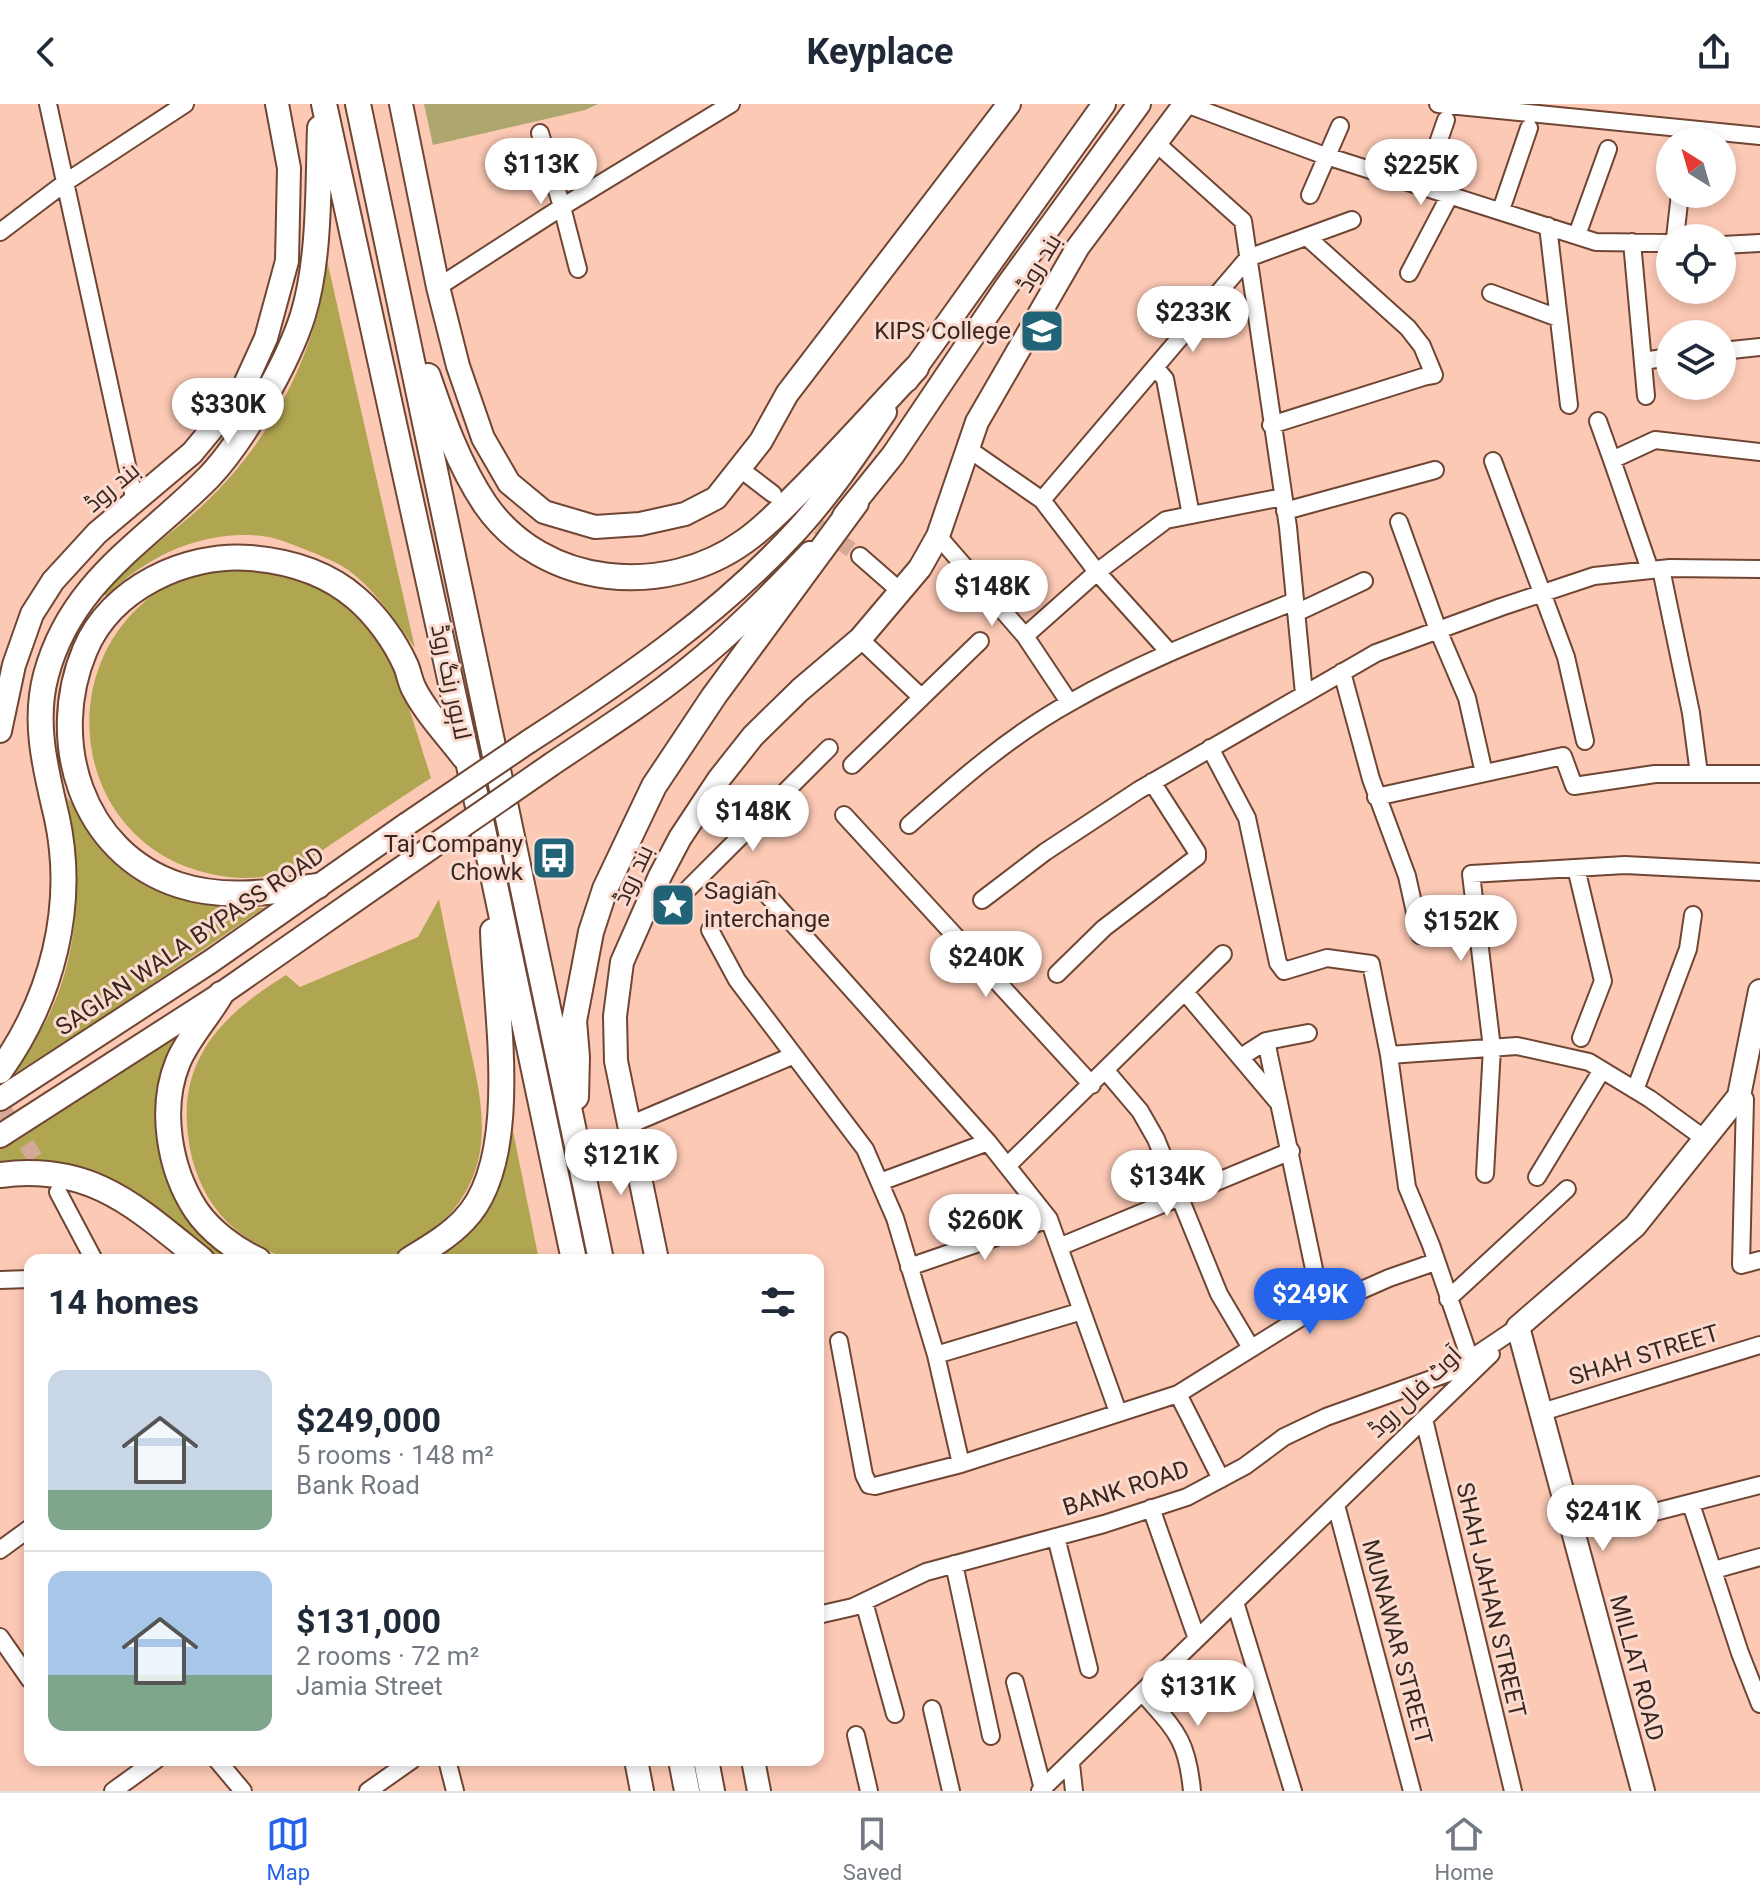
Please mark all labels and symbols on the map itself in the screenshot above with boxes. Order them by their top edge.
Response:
north arrow [1656,128,1736,208]
pin: $113K [485,138,597,206]
pin: $225K [1365,139,1477,207]
street label: بند روڈ [1011,229,1067,297]
pin: $233K [1137,286,1249,354]
school or university icon: KIPS College [1018,307,1066,355]
place label: KIPS College [874,317,1011,345]
pin: $330K [172,378,284,446]
street label: بند روڈ [79,456,145,518]
pin: $148K [936,560,1048,628]
street label: لاہور رنگ روڈ [424,622,477,742]
pin: $148K [697,785,809,853]
place label: Taj Company Chowk [384,830,524,886]
bus stop icon: Taj Company Chowk [530,834,578,882]
street label: بند روڈ [607,840,659,910]
street label: SAGIAN WALA BYPASS ROAD [51,841,329,1041]
place label: Sagian interchange [704,877,830,933]
place icon: Sagian interchange [649,881,697,929]
pin: $152K [1405,895,1517,963]
pin: $240K [930,931,1042,999]
pin: $121K [565,1129,677,1197]
pin: $134K [1111,1150,1223,1218]
pin: $260K [929,1194,1041,1262]
pin: $249K [1254,1268,1366,1336]
street label: SHAH STREET [1566,1319,1722,1391]
street label: آوٹ فال روڈ [1362,1340,1468,1443]
street label: BANK ROAD [1059,1454,1193,1522]
street label: SHAH JAHAN STREET [1450,1480,1532,1720]
pin: $241K [1547,1485,1659,1553]
street label: MUNAWAR STREET [1356,1536,1438,1748]
street label: MILLAT ROAD [1604,1592,1670,1744]
pin: $131K [1142,1660,1254,1728]

